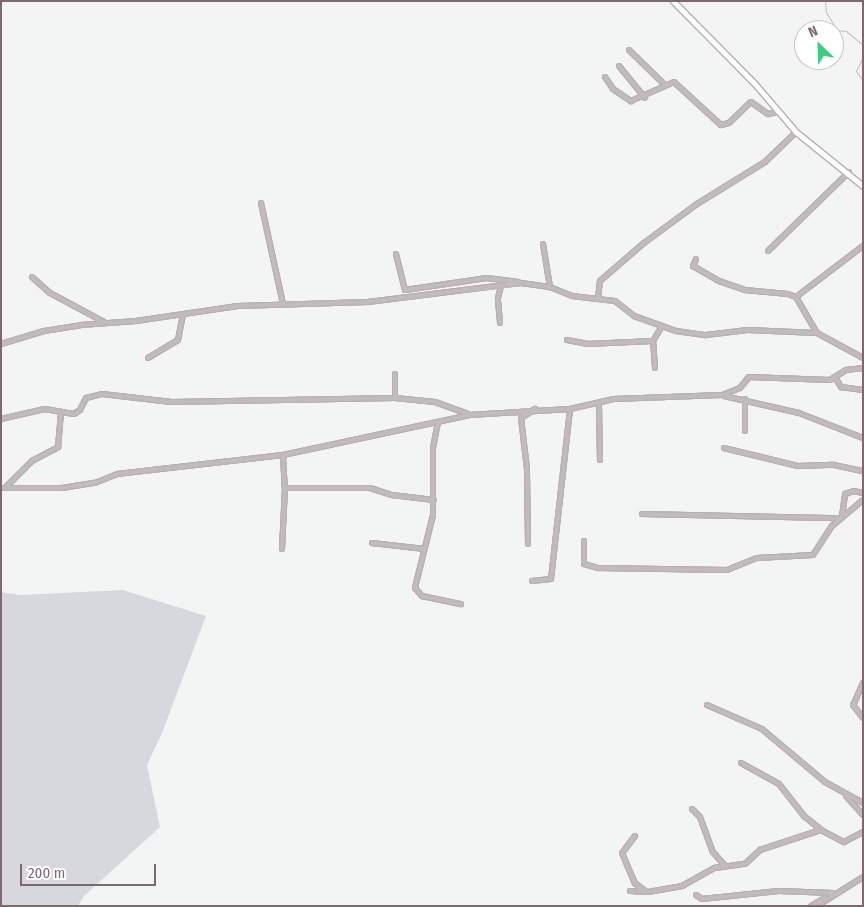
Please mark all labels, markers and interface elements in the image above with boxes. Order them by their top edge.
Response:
north arrow [794,20,844,70]
text: N [806,22,820,41]
scale bar [22,854,159,886]
text: 200 m [28,864,65,882]

